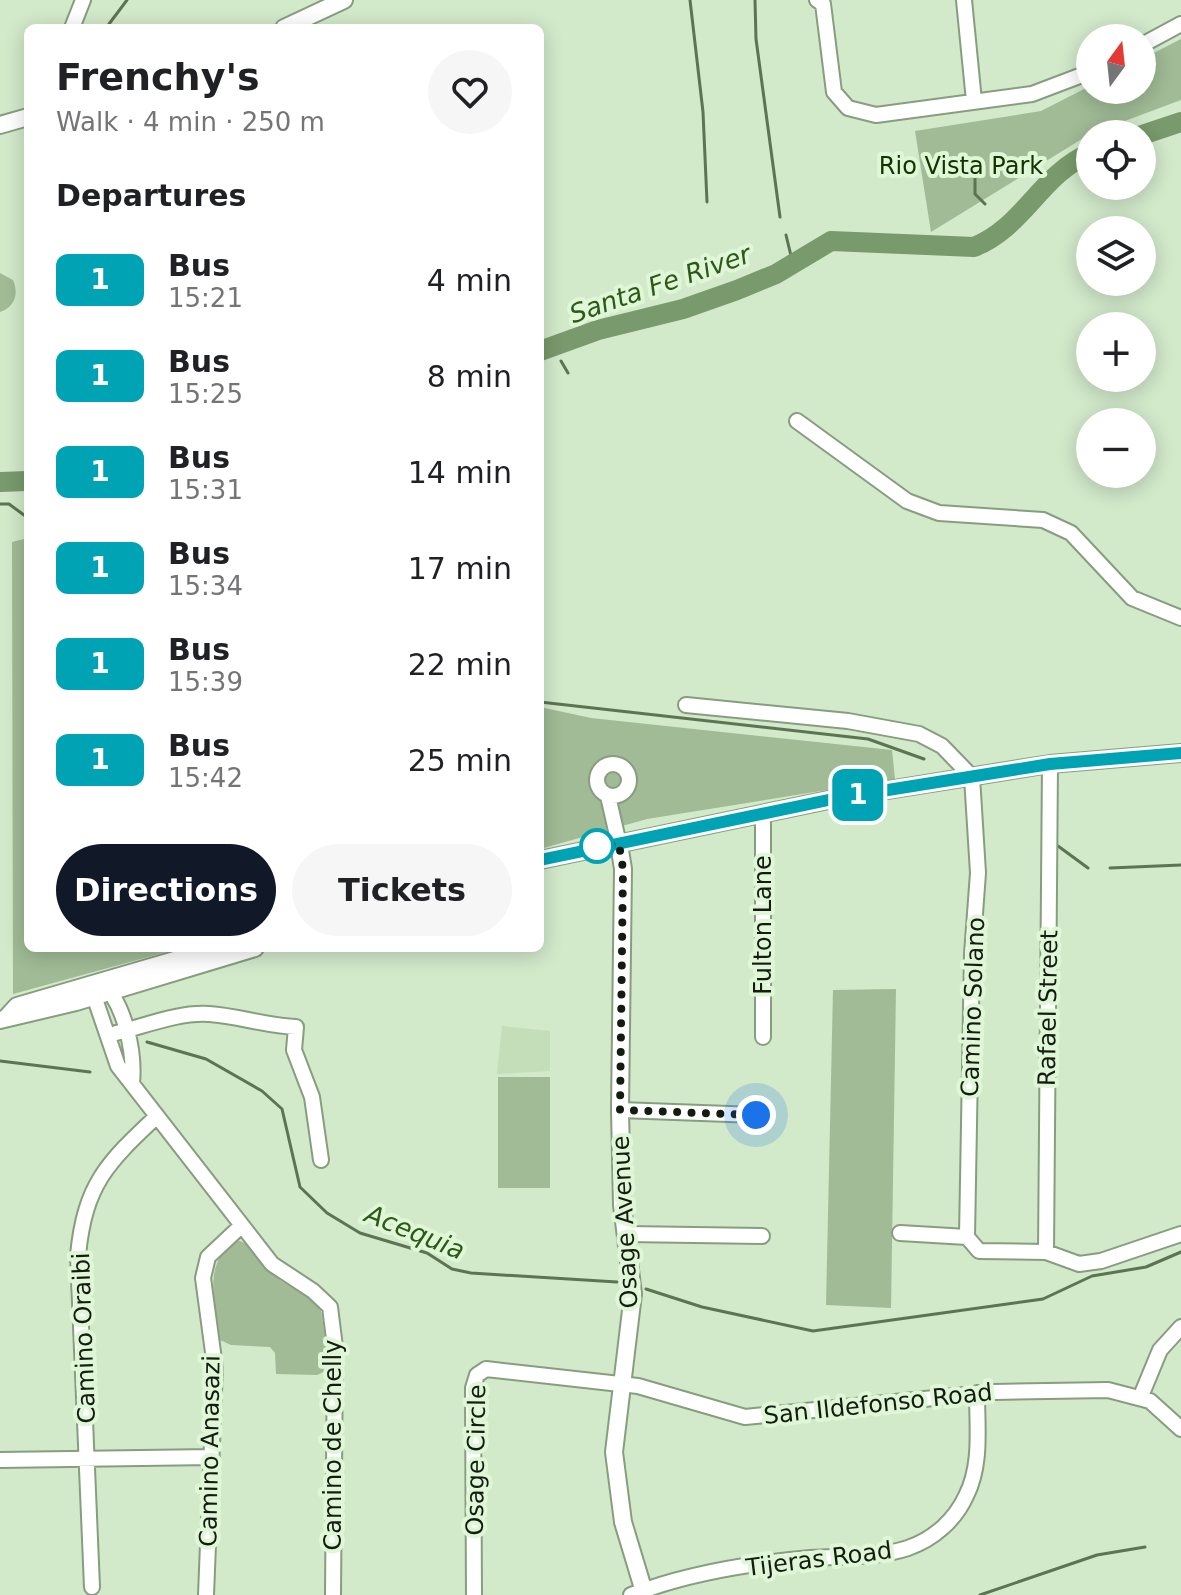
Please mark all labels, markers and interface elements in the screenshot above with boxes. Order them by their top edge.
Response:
north arrow [1076,24,1156,104]
map controls [1076,24,1156,488]
button: heart [428,50,512,134]
text: Frenchy's [56,55,260,99]
text: Walk · 4 min · 250 m [56,107,325,137]
button: locate [1076,120,1156,200]
park label: Rio Vista Park [879,152,1043,180]
text: Departures [56,178,246,213]
button: layers [1076,216,1156,296]
water label: Santa Fe River [565,238,757,329]
text: Bus [168,248,230,283]
text: 1 [90,263,110,296]
text: 4 min [427,263,512,298]
text: 15:21 [168,283,243,313]
button: + [1076,312,1156,392]
text: Bus [168,344,230,379]
text: 1 [90,359,110,392]
text: 8 min [427,359,512,394]
text: 15:25 [168,379,243,409]
button: − [1076,408,1156,488]
text: Bus [168,440,230,475]
text: 1 [90,455,110,488]
text: 14 min [408,455,512,490]
text: 15:31 [168,475,243,505]
text: Bus [168,536,230,571]
text: 1 [90,551,110,584]
text: 17 min [408,551,512,586]
text: 15:34 [168,571,243,601]
text: Bus [168,632,230,667]
text: 1 [90,647,110,680]
text: 22 min [408,647,512,682]
text: 15:39 [168,667,243,697]
text: Bus [168,728,230,763]
text: 1 [90,743,110,776]
text: 25 min [408,743,512,778]
text: 15:42 [168,763,243,793]
line badge: 1 [832,769,884,821]
text: 1 [848,778,868,811]
unlabelled marker [580,829,614,863]
button: Directions [56,844,276,936]
button: Tickets [292,844,512,936]
street label: Fulton Lane [749,855,777,995]
street label: Camino Solano [956,916,990,1098]
street label: Rafael Street [1033,930,1063,1086]
your location [736,1095,776,1135]
street label: Osage Avenue [606,1135,644,1309]
water label: Acequia [359,1198,469,1265]
street label: Camino Oraibi [67,1252,101,1424]
street label: Camino de Chelly [319,1340,347,1550]
street label: Camino Anasazi [194,1355,226,1547]
street label: San Ildefonso Road [762,1378,994,1430]
street label: Osage Circle [461,1384,491,1536]
street label: Tijeras Road [743,1536,894,1582]

